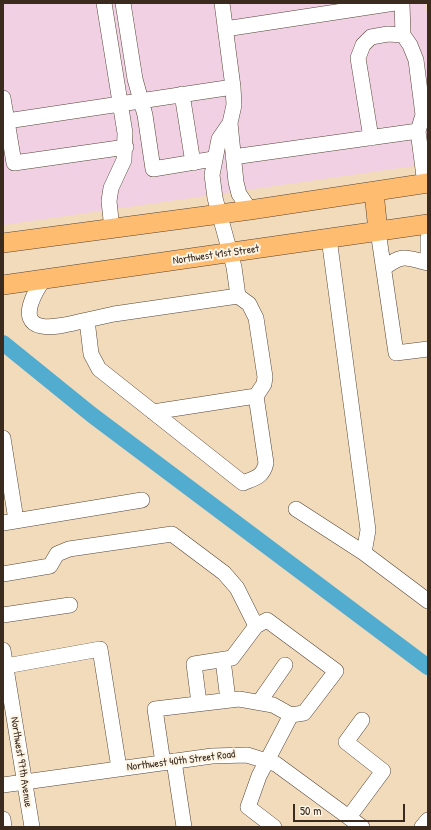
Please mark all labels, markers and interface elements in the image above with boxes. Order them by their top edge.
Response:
street label: Northwest 41st Street [172,242,260,268]
street label: Northwest 97th Avenue [7,716,35,808]
street label: Northwest 40th Street Road [126,748,236,774]
scale bar [295,796,407,822]
text: 50 m [300,802,321,819]

